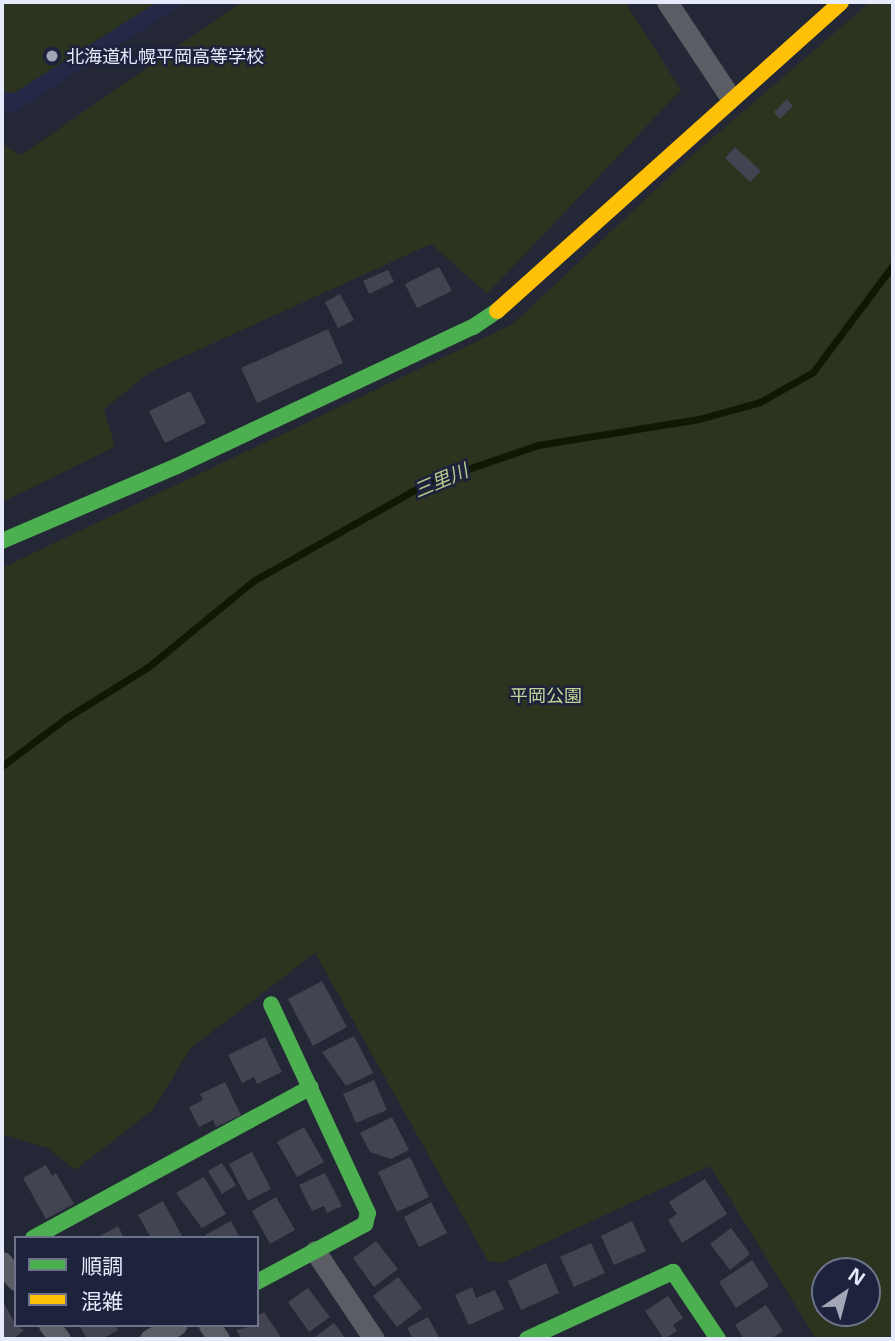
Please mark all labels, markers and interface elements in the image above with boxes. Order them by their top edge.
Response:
place label: 北海道札幌平岡高等学校 [66,45,264,67]
marker: 北海道札幌平岡高等学校 [44,48,60,64]
water label: 三里川 [410,459,472,503]
park label: 平岡公園 [510,684,582,706]
legend [14,1236,259,1327]
text: 順調 [81,1252,123,1280]
north arrow [811,1257,881,1327]
text: N [843,1261,871,1292]
text: 混雑 [81,1287,123,1315]

